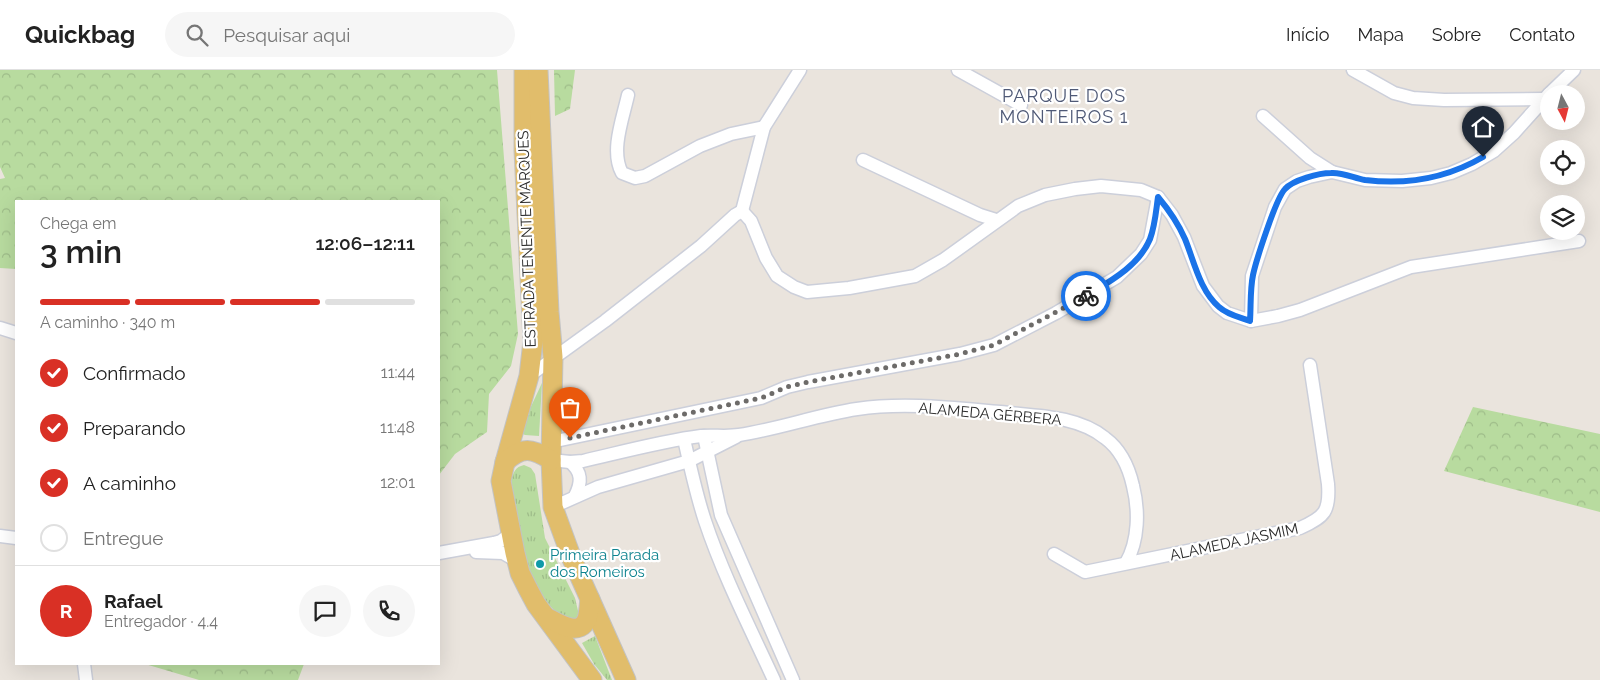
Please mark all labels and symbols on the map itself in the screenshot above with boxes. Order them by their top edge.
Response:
district label: PARQUE DOS MONTEIROS 1 [999,85,1129,127]
north arrow [1540,85,1585,130]
pin [1462,106,1504,157]
street label: ESTRADA TENENTE MARQUES [514,130,540,348]
courier [1061,271,1111,321]
pin [549,387,591,438]
street label: ALAMEDA GÉRBERA [918,399,1062,429]
street label: ALAMEDA JASMIM [1168,520,1300,564]
place label: Primeira Parada dos Romeiros [550,546,659,581]
marker: Primeira Parada dos Romeiros [534,558,546,570]

